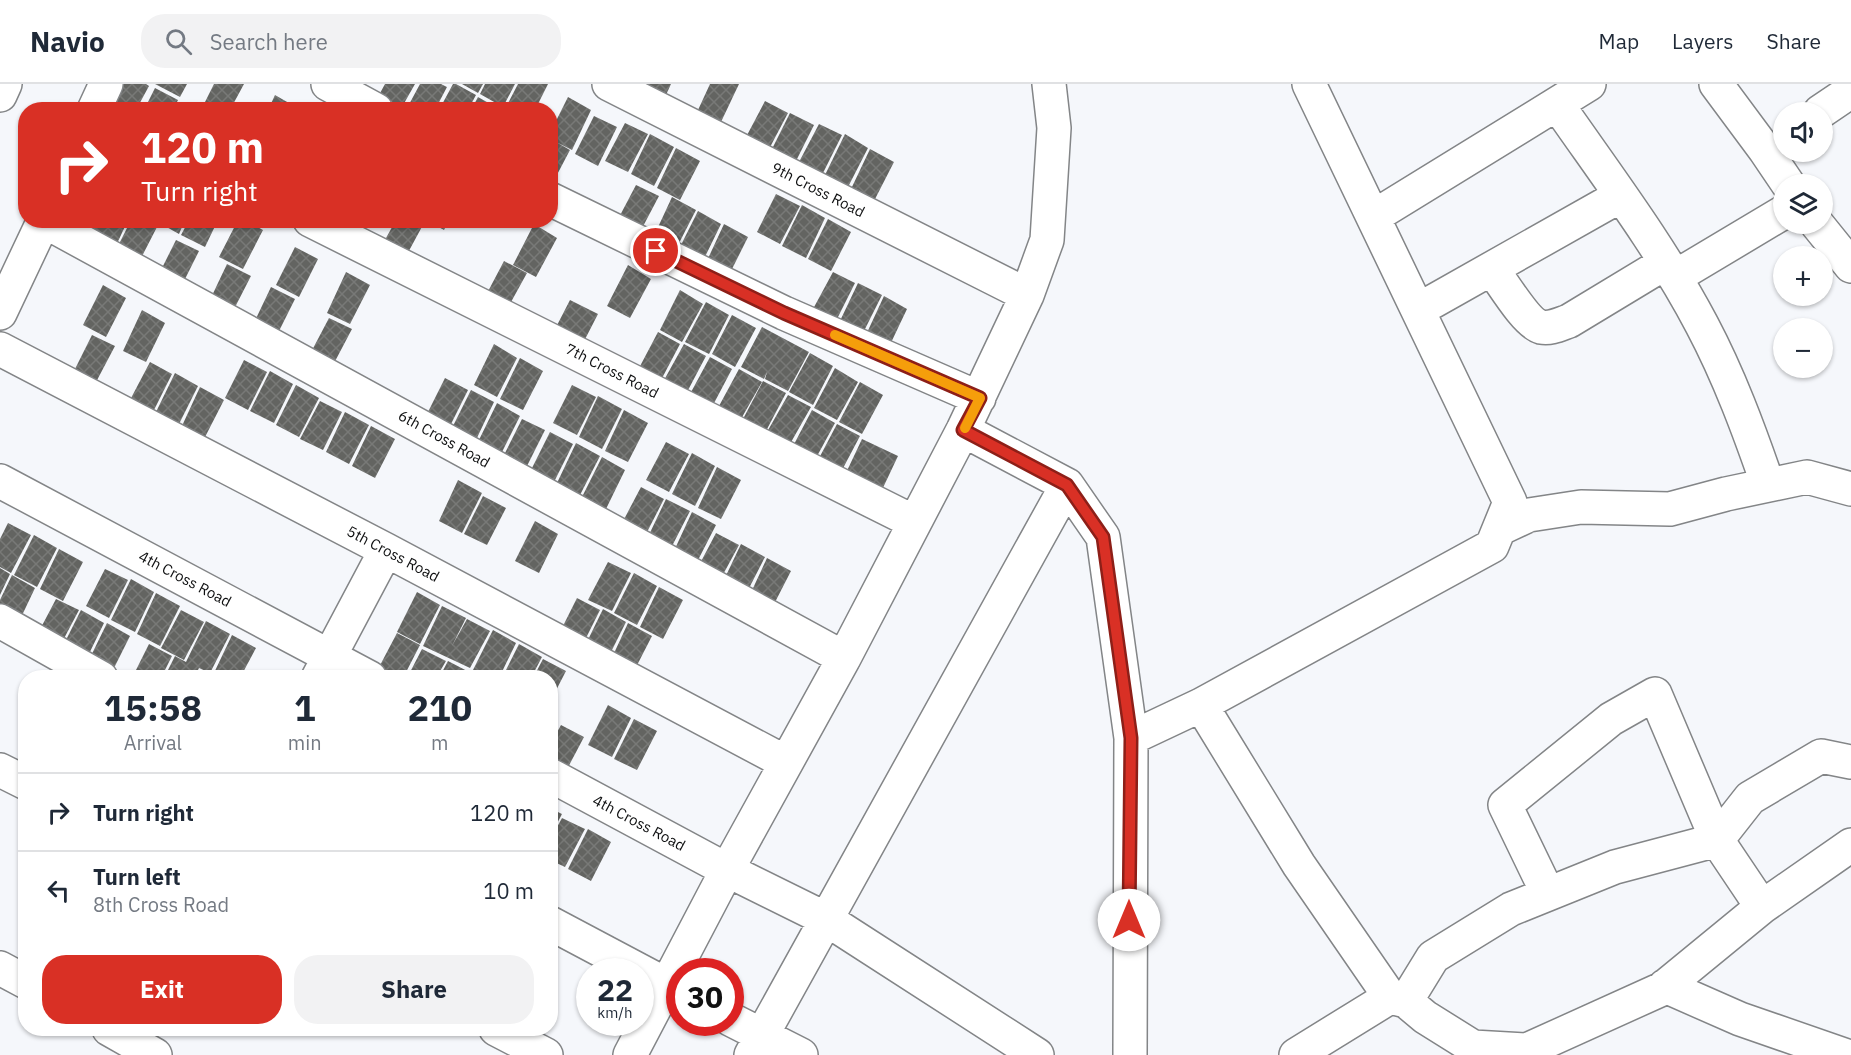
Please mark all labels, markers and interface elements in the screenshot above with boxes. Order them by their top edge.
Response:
search box [141,14,561,68]
text: Navio [30,23,105,60]
icon: search [162,25,195,58]
text: Search here [210,27,328,56]
text: Map [1599,27,1639,55]
text: Layers [1672,27,1734,55]
text: Share [1767,27,1821,55]
map controls [1773,102,1833,378]
button: sound [1773,102,1833,162]
text: 120 m [141,120,264,175]
icon: right [42,126,120,204]
street label: 9th Cross Road [768,158,868,221]
text: Turn right [141,173,258,208]
button: layers [1773,174,1833,234]
pin [630,225,681,276]
icon: arrive [639,234,672,267]
button: + [1773,246,1833,306]
button: − [1773,318,1833,378]
street label: 7th Cross Road [562,339,662,402]
street label: 6th Cross Road [395,406,493,472]
street label: 5th Cross Road [344,521,443,586]
street label: 4th Cross Road [136,546,235,611]
text: 15:58 [104,684,202,731]
text: 1 [294,684,316,731]
text: 210 [407,684,472,731]
text: Arrival [124,729,182,756]
text: min [288,729,322,756]
text: m [431,729,449,756]
street label: 4th Cross Road [590,790,689,855]
icon: right [42,796,75,829]
text: Turn right [93,798,194,827]
text: 120 m [470,798,534,827]
text: Turn left [93,862,181,891]
icon: left [42,874,75,907]
text: 10 m [483,876,534,905]
position arrow [1097,888,1161,952]
text: 8th Cross Road [93,891,229,918]
button: Exit [42,955,282,1024]
button: Share [294,955,534,1024]
speed limit sign: 30 [666,958,744,1036]
text: 22 [597,970,633,1009]
text: km/h [597,1003,633,1022]

